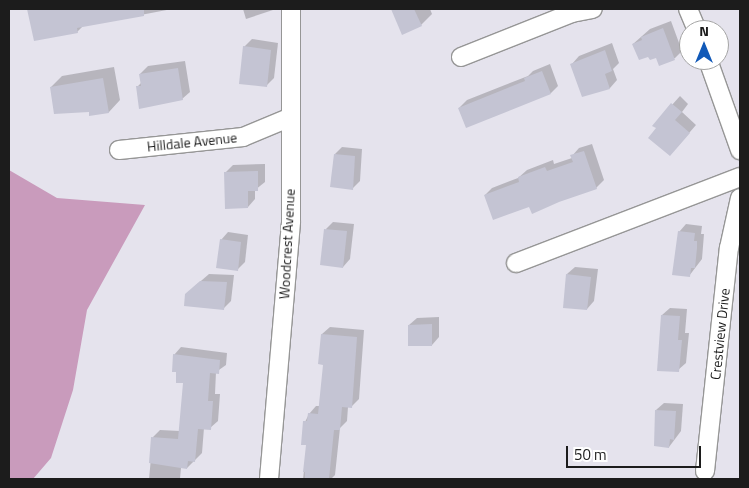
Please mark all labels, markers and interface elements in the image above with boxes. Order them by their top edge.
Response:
north arrow [679,20,729,70]
text: N [699,20,709,41]
street label: Hilldale Avenue [146,129,238,155]
street label: Woodcrest Avenue [276,188,298,300]
street label: Crestview Drive [707,287,733,381]
scale bar [569,436,704,468]
text: 50 m [574,443,607,466]

